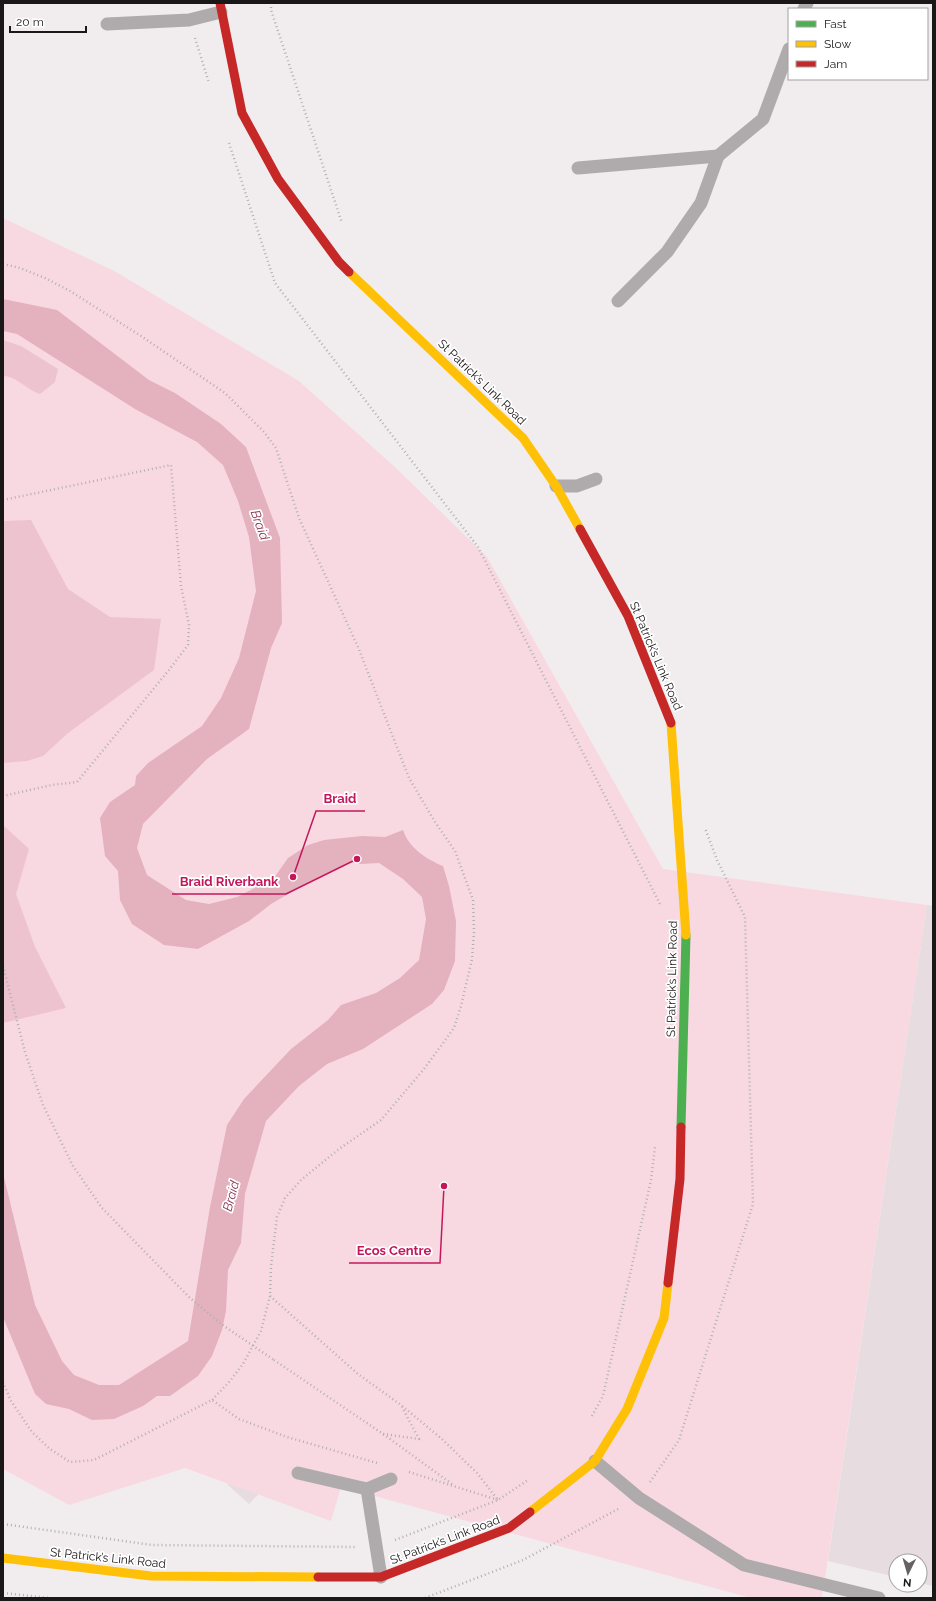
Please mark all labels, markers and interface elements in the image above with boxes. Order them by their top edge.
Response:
scale bar [10,8,86,34]
legend [788,8,928,80]
text: 20 m [16,15,44,29]
text: Fast [824,17,847,31]
text: Slow [824,37,851,51]
text: Jam [824,57,847,71]
street label: St Patrick’s Link Road [435,337,529,427]
water label: Braid [248,508,272,542]
street label: St Patrick’s Link Road [627,600,685,712]
callout: Braid [316,786,365,811]
text: Braid [324,791,357,806]
callout: Braid Riverbank [172,869,286,894]
text: Braid Riverbank [180,874,279,889]
street label: St Patrick’s Link Road [664,921,680,1037]
water label: Braid [220,1179,242,1213]
callout: Ecos Centre [349,1238,440,1263]
text: Ecos Centre [357,1243,432,1258]
street label: St Patrick’s Link Road [388,1513,502,1567]
street label: St Patrick’s Link Road [49,1545,167,1571]
north arrow [888,1553,928,1593]
text: N [902,1576,912,1589]

